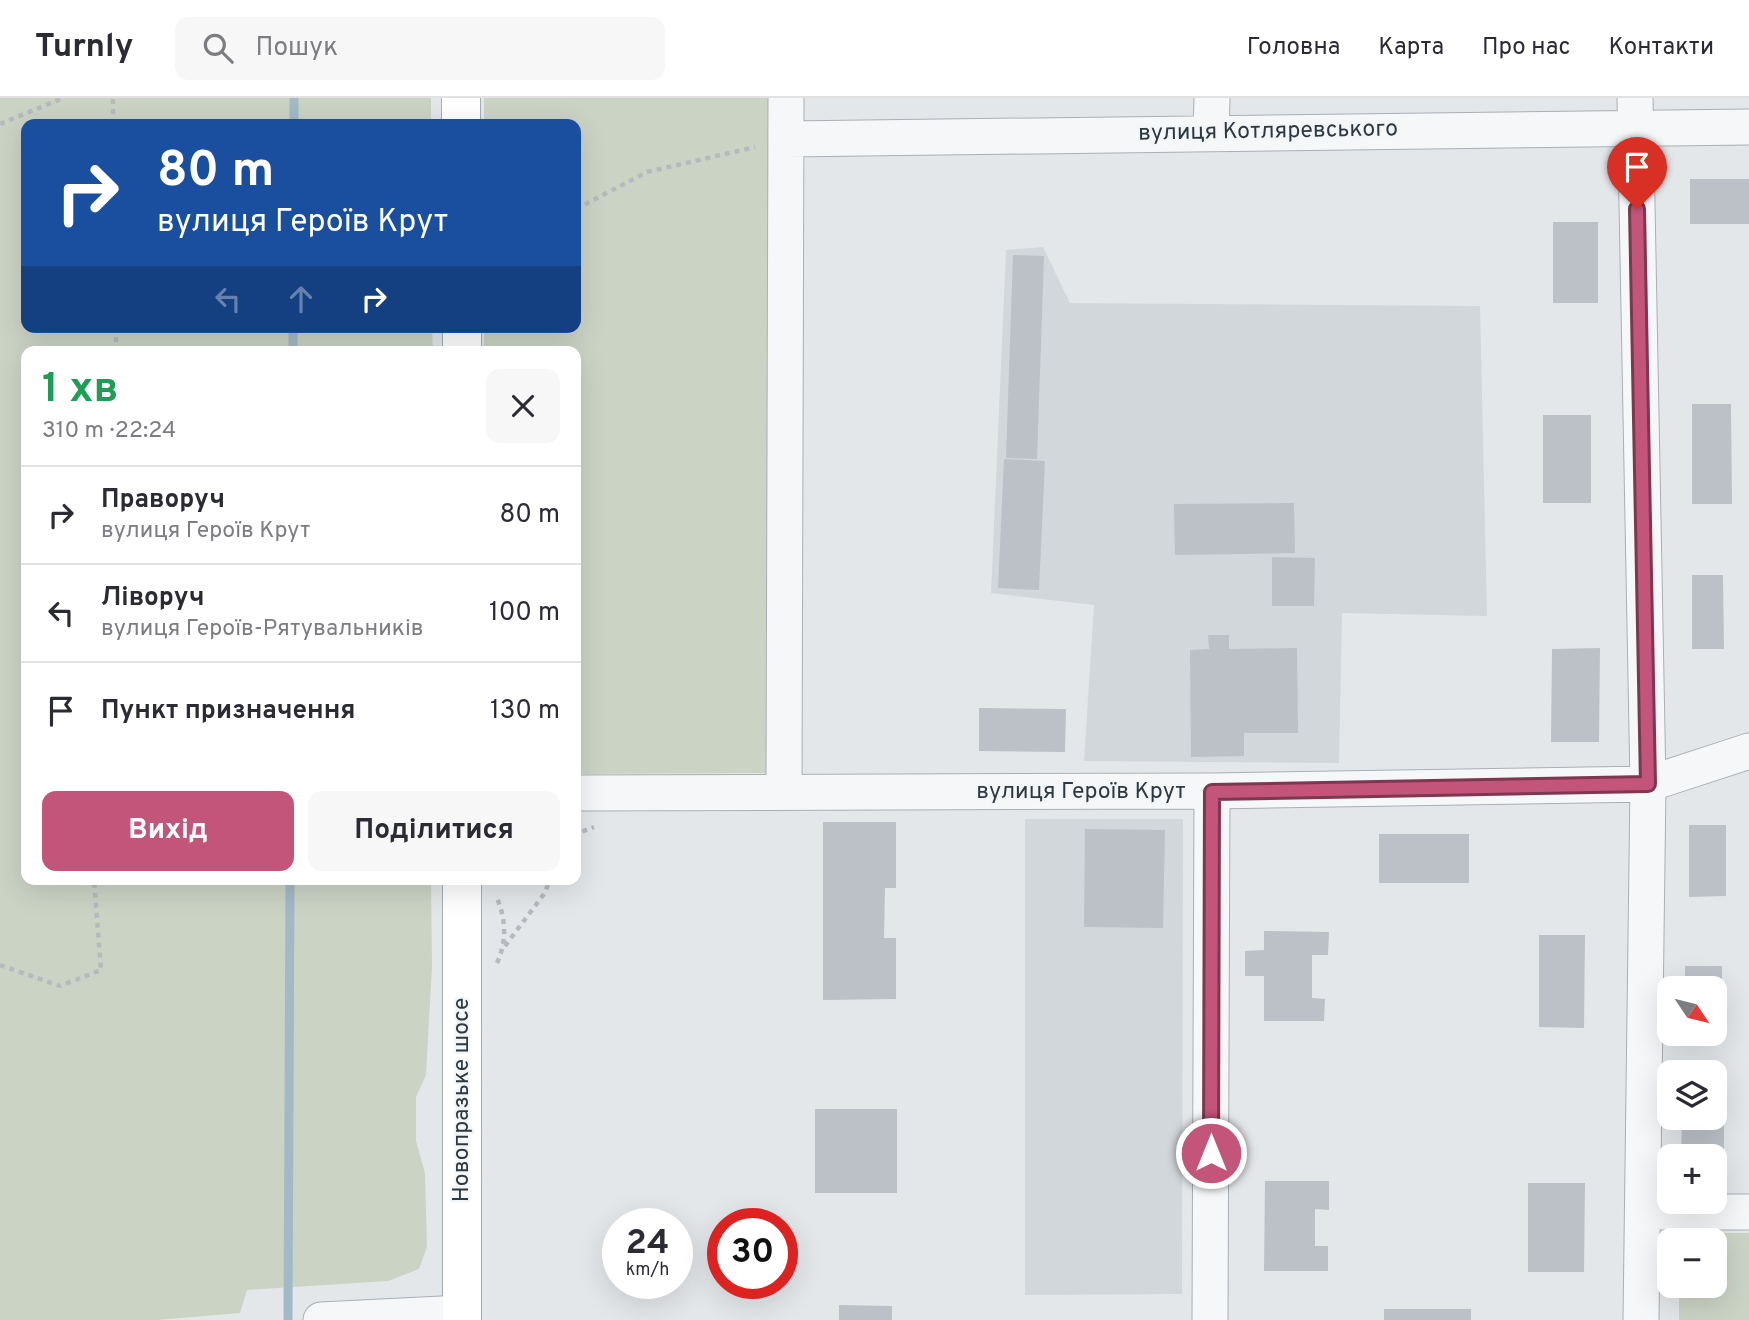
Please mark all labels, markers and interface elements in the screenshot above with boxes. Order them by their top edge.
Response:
search box [175,17,665,80]
text: Turnly [35,27,133,69]
icon: search [199,29,237,67]
text: Пошук [255,32,338,65]
text: Головна [1247,33,1340,63]
text: Карта [1378,33,1444,63]
text: Про нас [1482,33,1570,63]
text: Контакти [1608,33,1714,63]
street label: вулиця Котляревського [1138,115,1398,149]
pin [1607,137,1667,209]
text: 80 m [157,142,274,204]
icon: right [42,147,133,238]
icon: arrive [1618,148,1656,186]
text: вулиця Героїв Крут [157,203,448,243]
icon: left [209,280,247,318]
icon: ahead [282,280,320,318]
icon: right [355,280,393,318]
text: 1 хв [42,364,119,417]
button: close [486,369,560,443]
text: 310 m · 22:24 [42,417,176,446]
text: Праворуч [101,484,225,517]
icon: right [42,496,80,534]
text: 80 m [500,499,560,532]
text: вулиця Героїв Крут [101,517,310,546]
text: Ліворуч [101,582,204,615]
icon: left [42,594,80,632]
text: 100 m [489,597,560,630]
text: вулиця Героїв-Рятувальників [101,615,424,644]
icon: arrive [42,692,80,730]
text: Пункт призначення [101,695,355,728]
text: 130 m [490,695,560,728]
street label: вулиця Героїв Крут [976,778,1186,807]
button: Вихід [42,791,294,871]
button: Поділитися [308,791,560,871]
north arrow [1657,976,1727,1046]
map controls [1657,976,1727,1298]
street label: Новопразьке шосе [448,998,477,1202]
button: layers [1657,1060,1727,1130]
position arrow [1174,1116,1248,1190]
button: + [1657,1144,1727,1214]
speed limit sign: 30 [707,1208,798,1299]
text: 24 [626,1222,669,1266]
button: − [1657,1228,1727,1298]
text: km/h [626,1259,669,1282]

